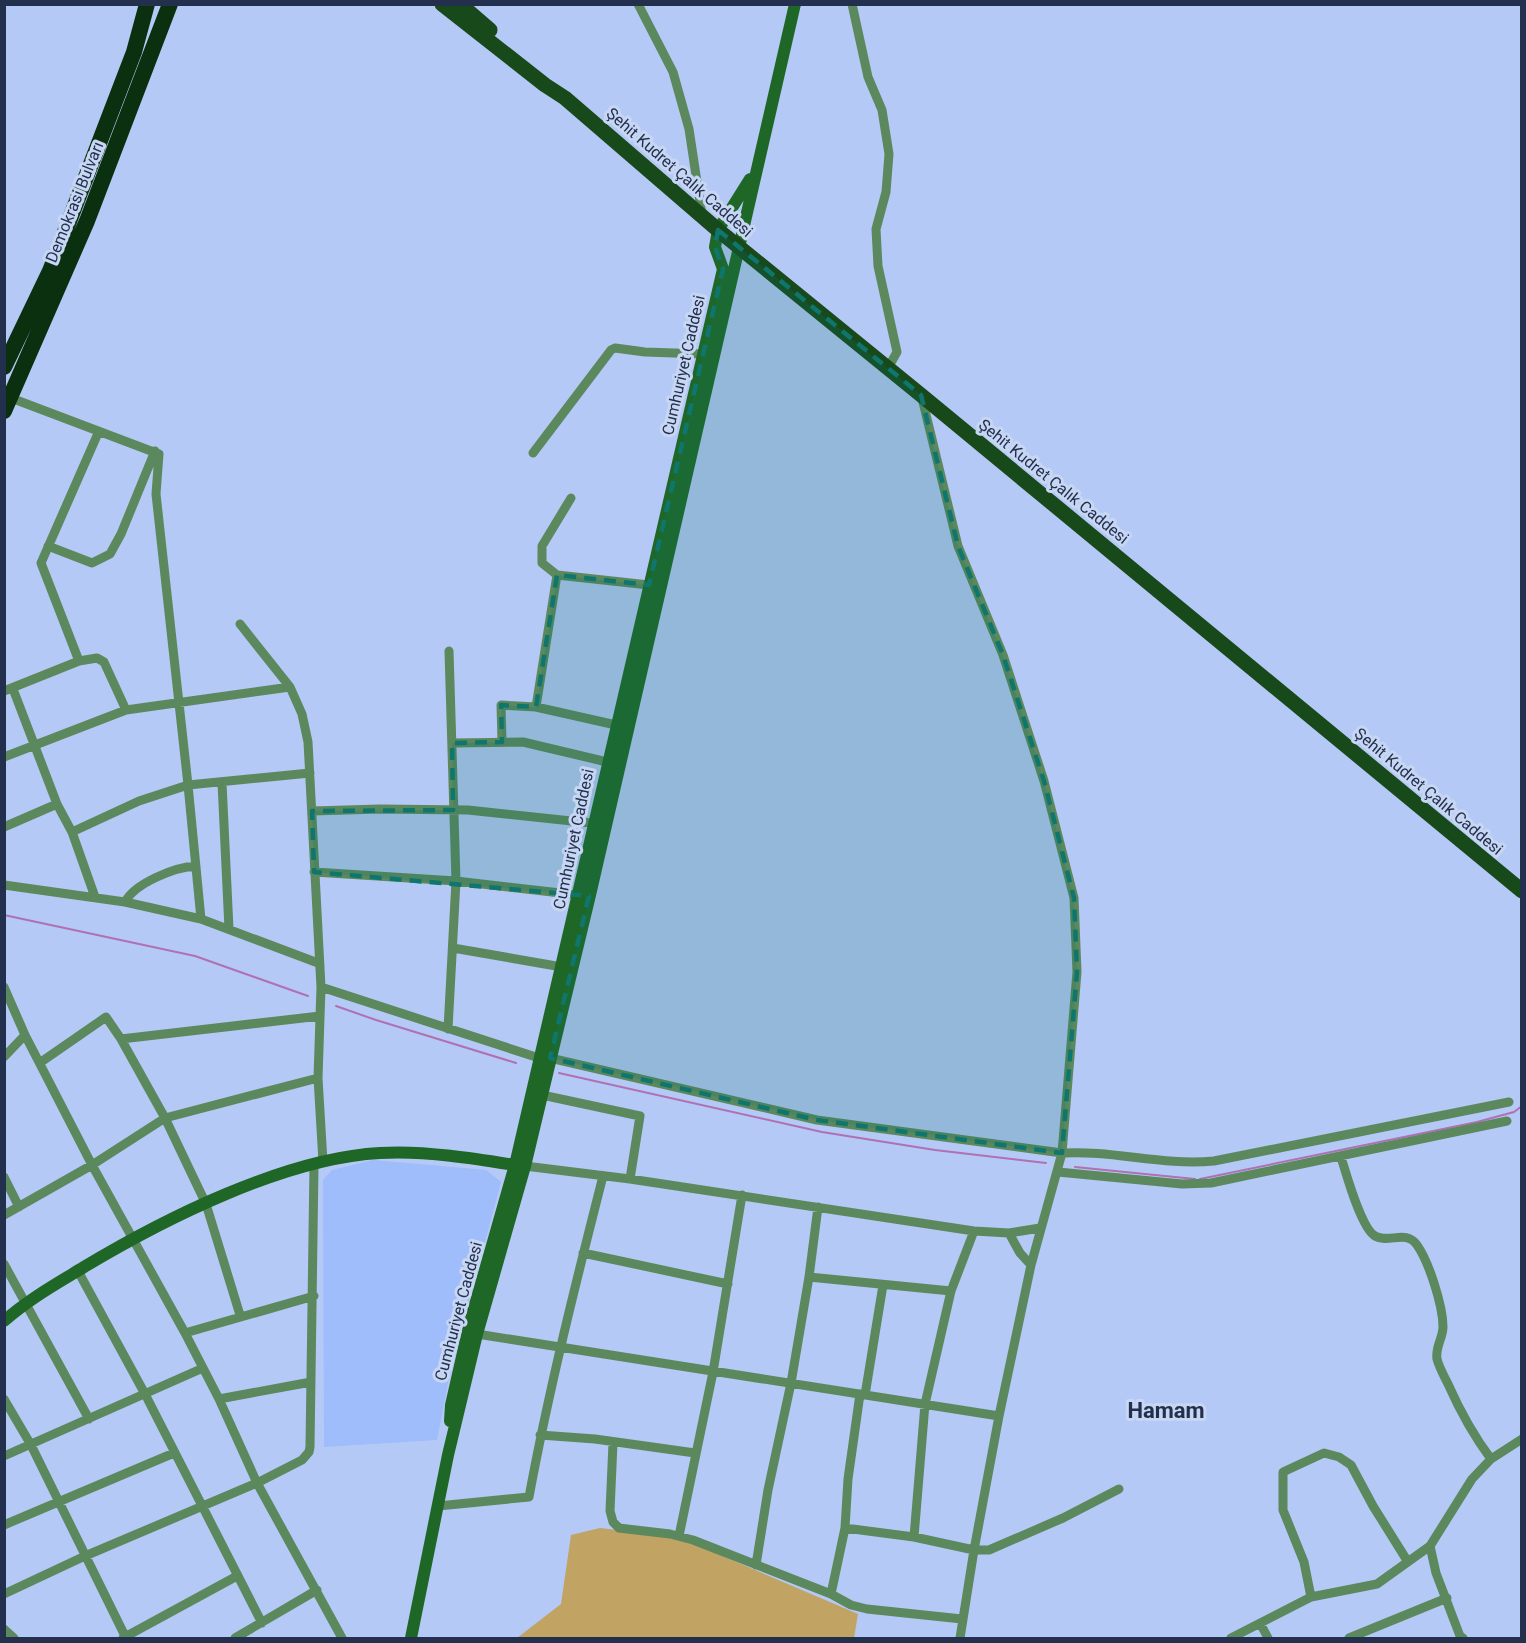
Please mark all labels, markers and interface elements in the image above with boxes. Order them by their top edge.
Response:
street label: Şehit Kudret Çalık Caddesi [603,104,757,241]
street label: Demokrasi Bulvarı [42,139,107,265]
street label: Cumhuriyet Caddesi [658,293,709,437]
street label: Şehit Kudret Çalık Caddesi [975,415,1132,548]
street label: Şehit Kudret Çalık Caddesi [1351,724,1507,859]
street label: Cumhuriyet Caddesi [549,767,598,911]
street label: Cumhuriyet Caddesi [431,1240,486,1383]
district label: Hamam [1127,1398,1205,1423]

